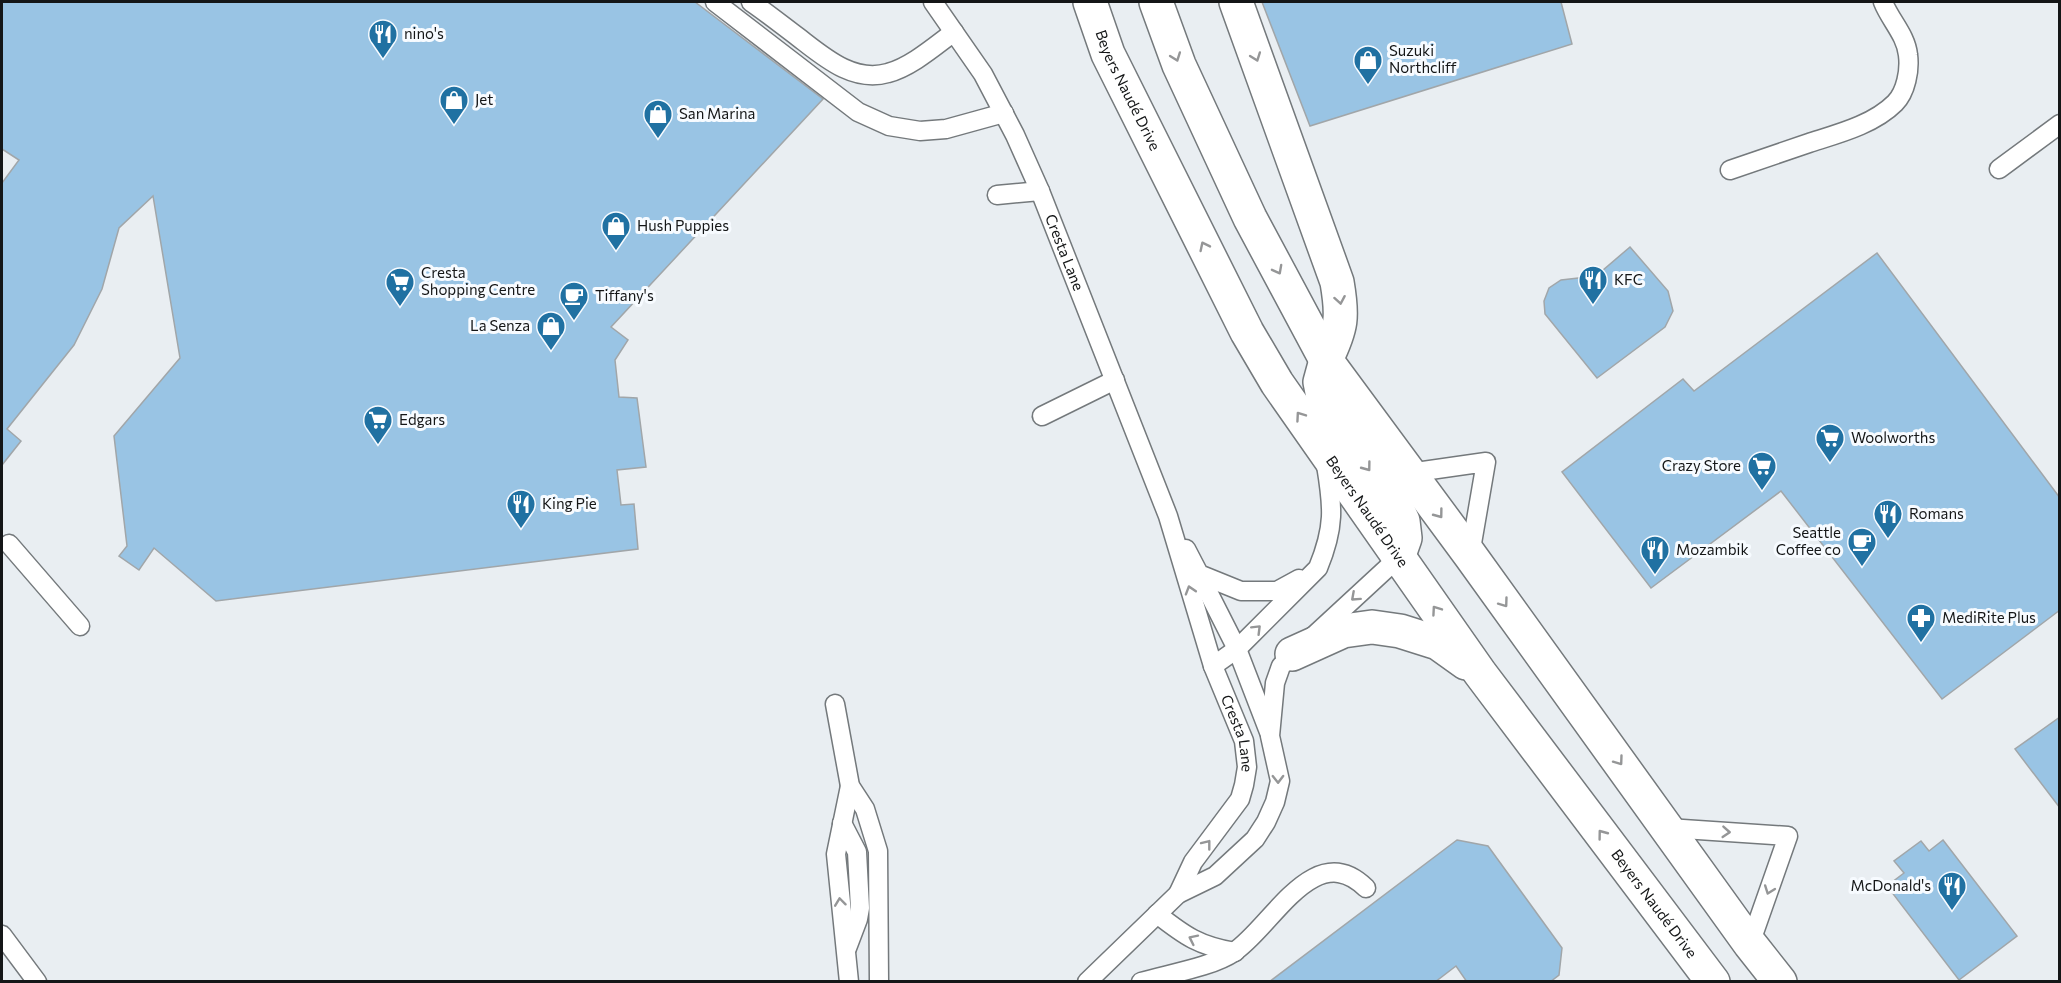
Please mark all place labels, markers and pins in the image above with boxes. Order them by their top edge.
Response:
restaurant icon: nino's [367,18,399,60]
place label: nino's [404,24,444,42]
place label: Suzuki Northcliff [1389,41,1457,76]
shop icon: Suzuki Northcliff [1352,44,1384,86]
shop icon: Jet [438,84,470,126]
place label: Jet [475,90,493,108]
shop icon: San Marina [642,98,674,140]
place label: San Marina [679,104,755,122]
shop icon: Hush Puppies [600,210,632,252]
place label: Hush Puppies [637,216,729,234]
place label: Cresta Shopping Centre [421,263,535,298]
restaurant icon: KFC [1577,264,1609,306]
supermarket icon: Cresta Shopping Centre [384,266,416,308]
place label: KFC [1614,270,1643,288]
cafe icon: Tiffany's [558,280,590,322]
place label: Tiffany's [595,286,654,304]
shop icon: La Senza [535,310,567,352]
place label: La Senza [470,316,530,334]
supermarket icon: Edgars [362,404,394,446]
place label: Edgars [399,410,445,428]
supermarket icon: Woolworths [1814,422,1846,464]
place label: Woolworths [1851,428,1935,446]
supermarket icon: Crazy Store [1746,450,1778,492]
place label: Crazy Store [1662,456,1741,474]
restaurant icon: King Pie [505,488,537,530]
place label: King Pie [542,494,597,512]
restaurant icon: Romans [1872,498,1904,540]
place label: Romans [1909,504,1964,522]
place label: Seattle Coffee co [1776,523,1841,558]
cafe icon: Seattle Coffee co [1846,526,1878,568]
restaurant icon: Mozambik [1639,534,1671,576]
place label: Mozambik [1676,540,1749,558]
pharmacy icon: MediRite Plus [1905,602,1937,644]
place label: MediRite Plus [1942,608,2036,626]
restaurant icon: McDonald's [1936,870,1968,912]
place label: McDonald's [1850,876,1931,894]

